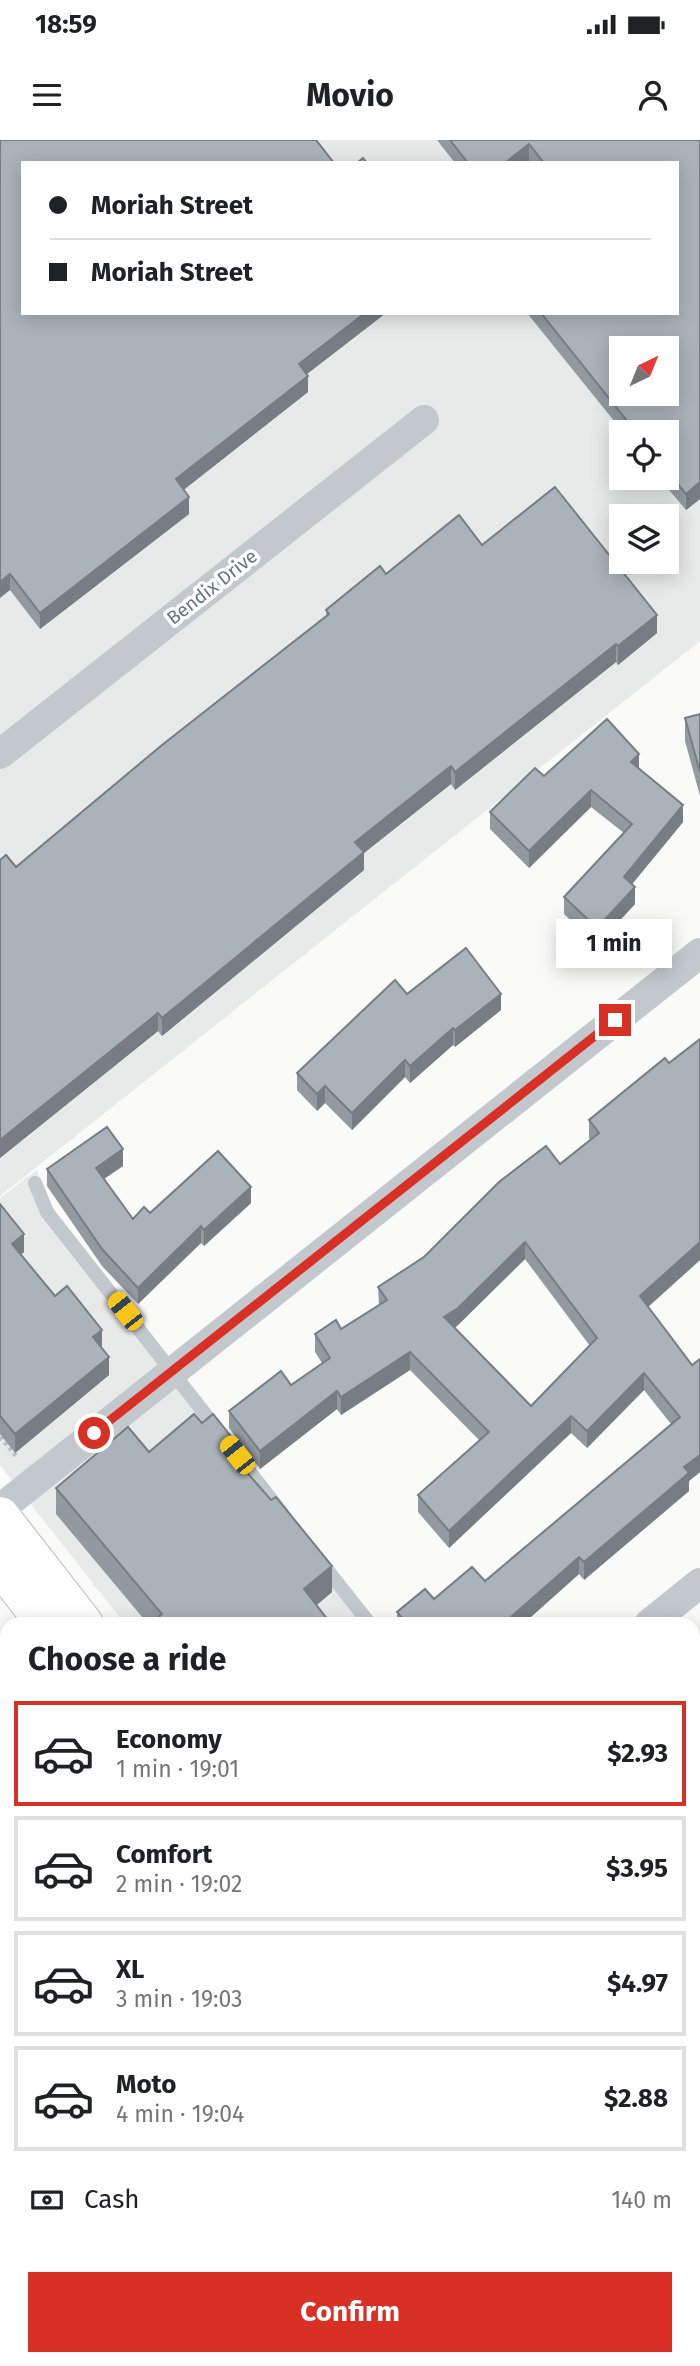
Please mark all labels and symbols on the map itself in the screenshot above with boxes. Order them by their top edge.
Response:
north arrow [609,336,679,406]
street label: Bendix Drive [162,545,262,629]
callout: 1 min [557,918,673,968]
route end [599,1004,631,1036]
car [104,1288,147,1334]
route start [78,1417,110,1449]
car [216,1432,259,1478]

